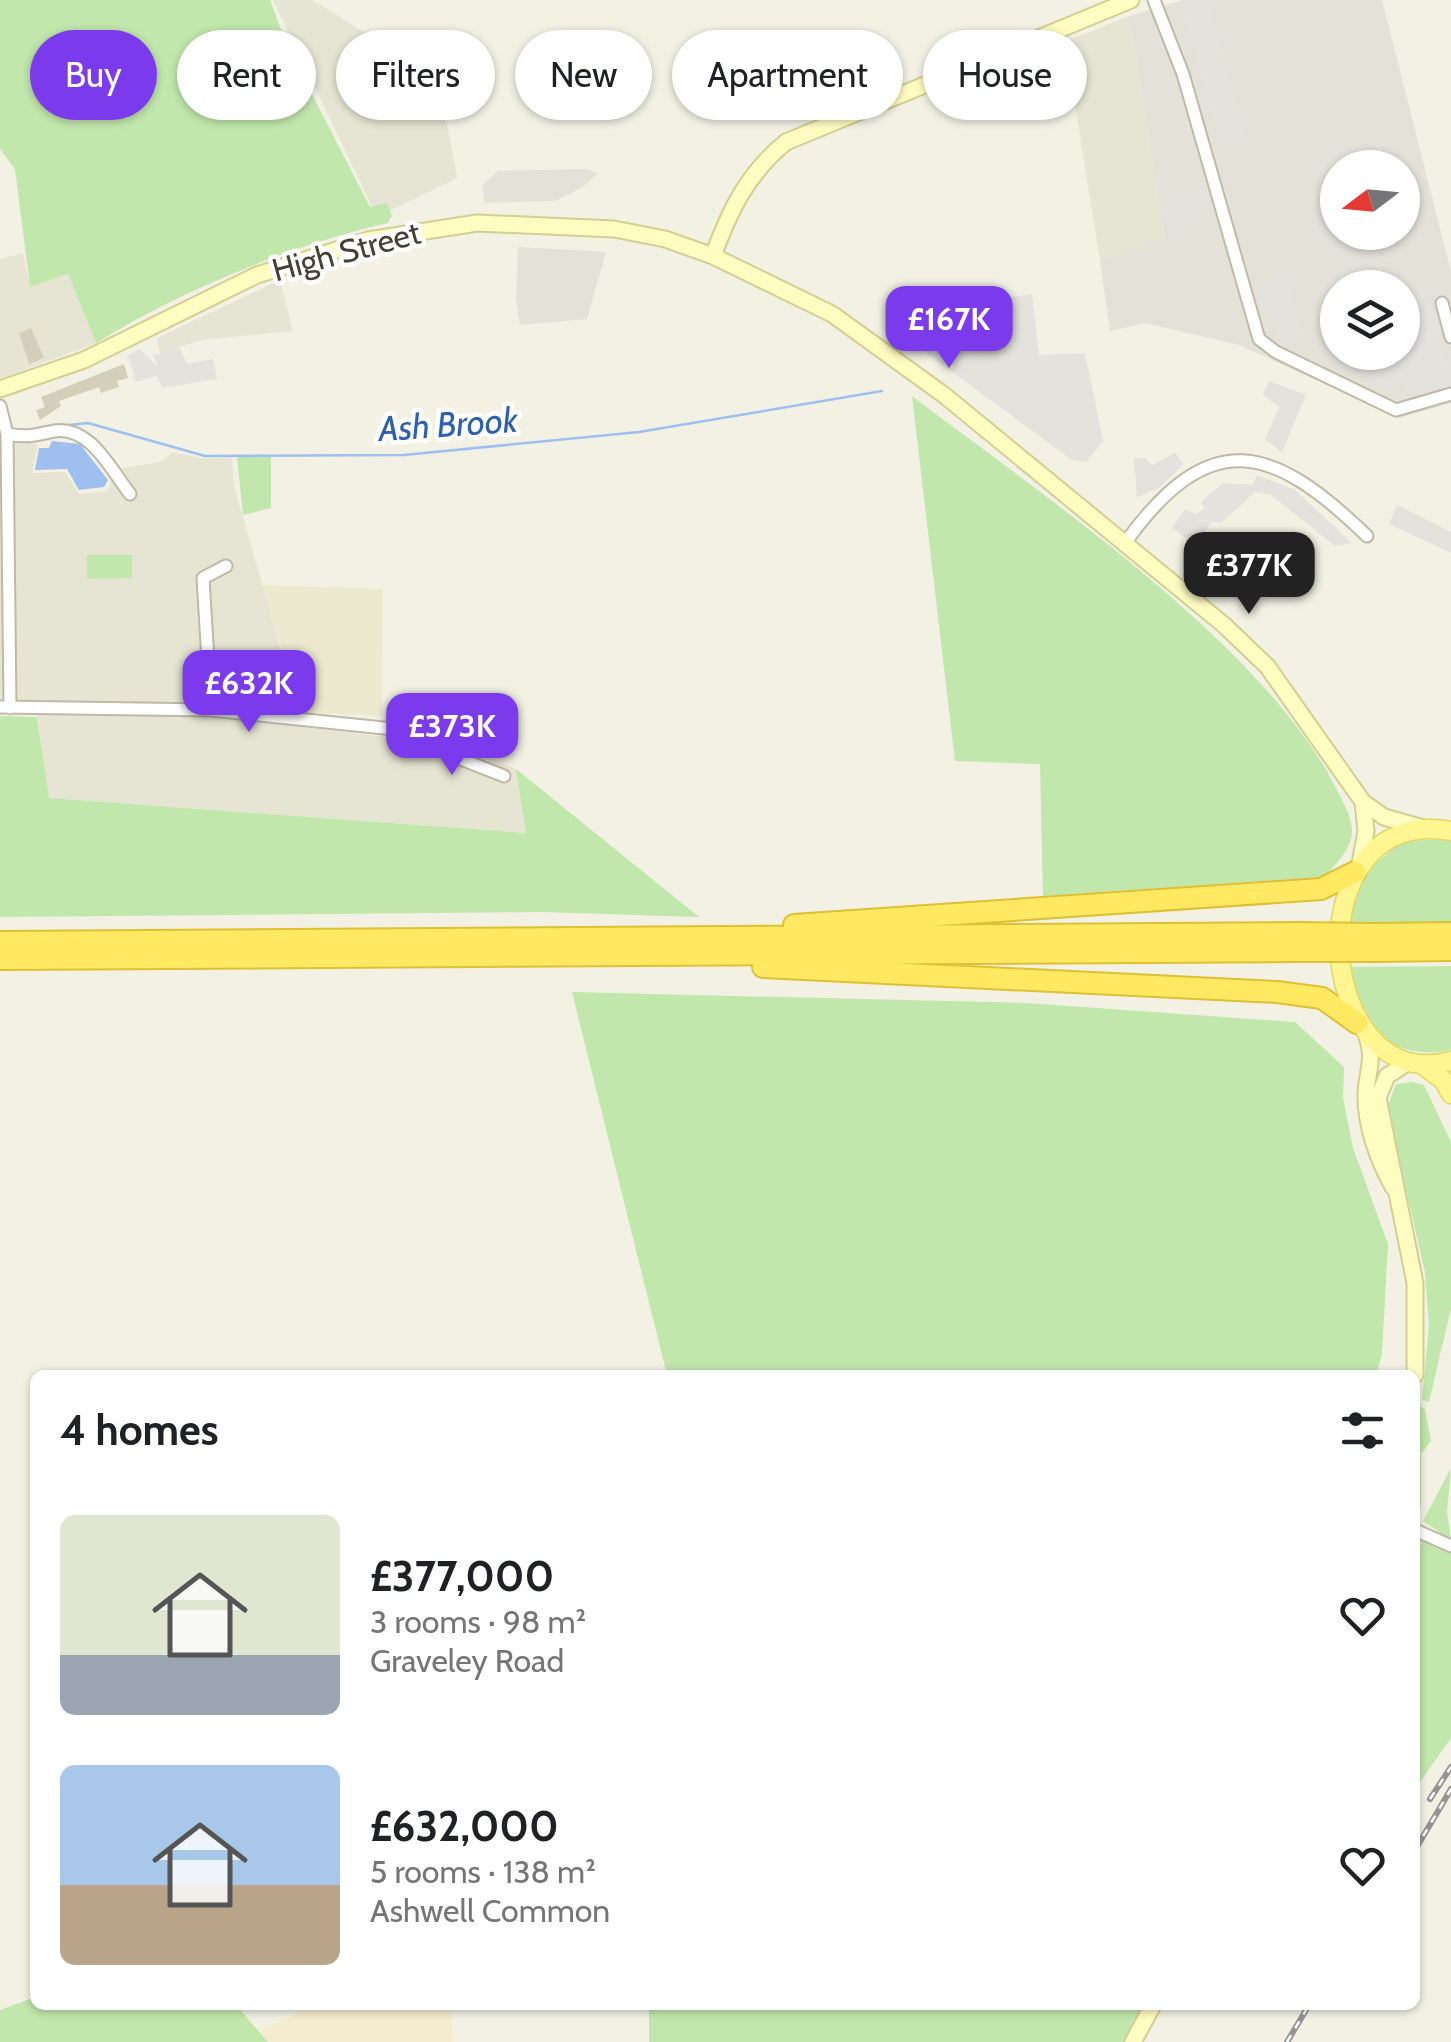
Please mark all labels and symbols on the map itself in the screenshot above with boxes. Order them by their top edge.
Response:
north arrow [1320,150,1420,250]
street label: High Street [268,212,425,289]
pin: £167K [879,286,1019,371]
water label: Ash Brook [375,398,520,450]
pin: £377K [1179,532,1319,617]
pin: £632K [179,650,319,735]
pin: £373K [382,693,522,778]

